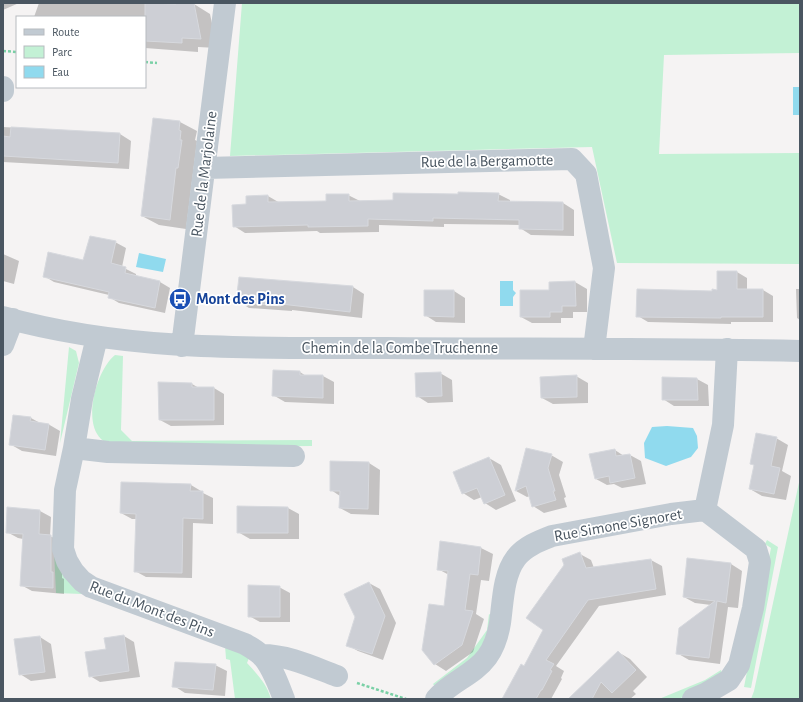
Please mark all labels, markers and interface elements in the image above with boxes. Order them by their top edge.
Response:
legend [16,16,146,88]
text: Route [52,26,79,38]
text: Parc [52,46,72,58]
text: Eau [52,66,69,78]
street label: Rue de la Marjolaine [188,110,221,238]
street label: Rue de la Bergamotte [420,152,554,170]
bus stop icon: Mont des Pins [167,286,193,312]
place label: Mont des Pins [196,291,285,307]
street label: Chemin de la Combe Truchenne [302,340,498,356]
street label: Rue Simone Signoret [553,506,683,544]
street label: Rue du Mont des Pins [87,578,217,640]

